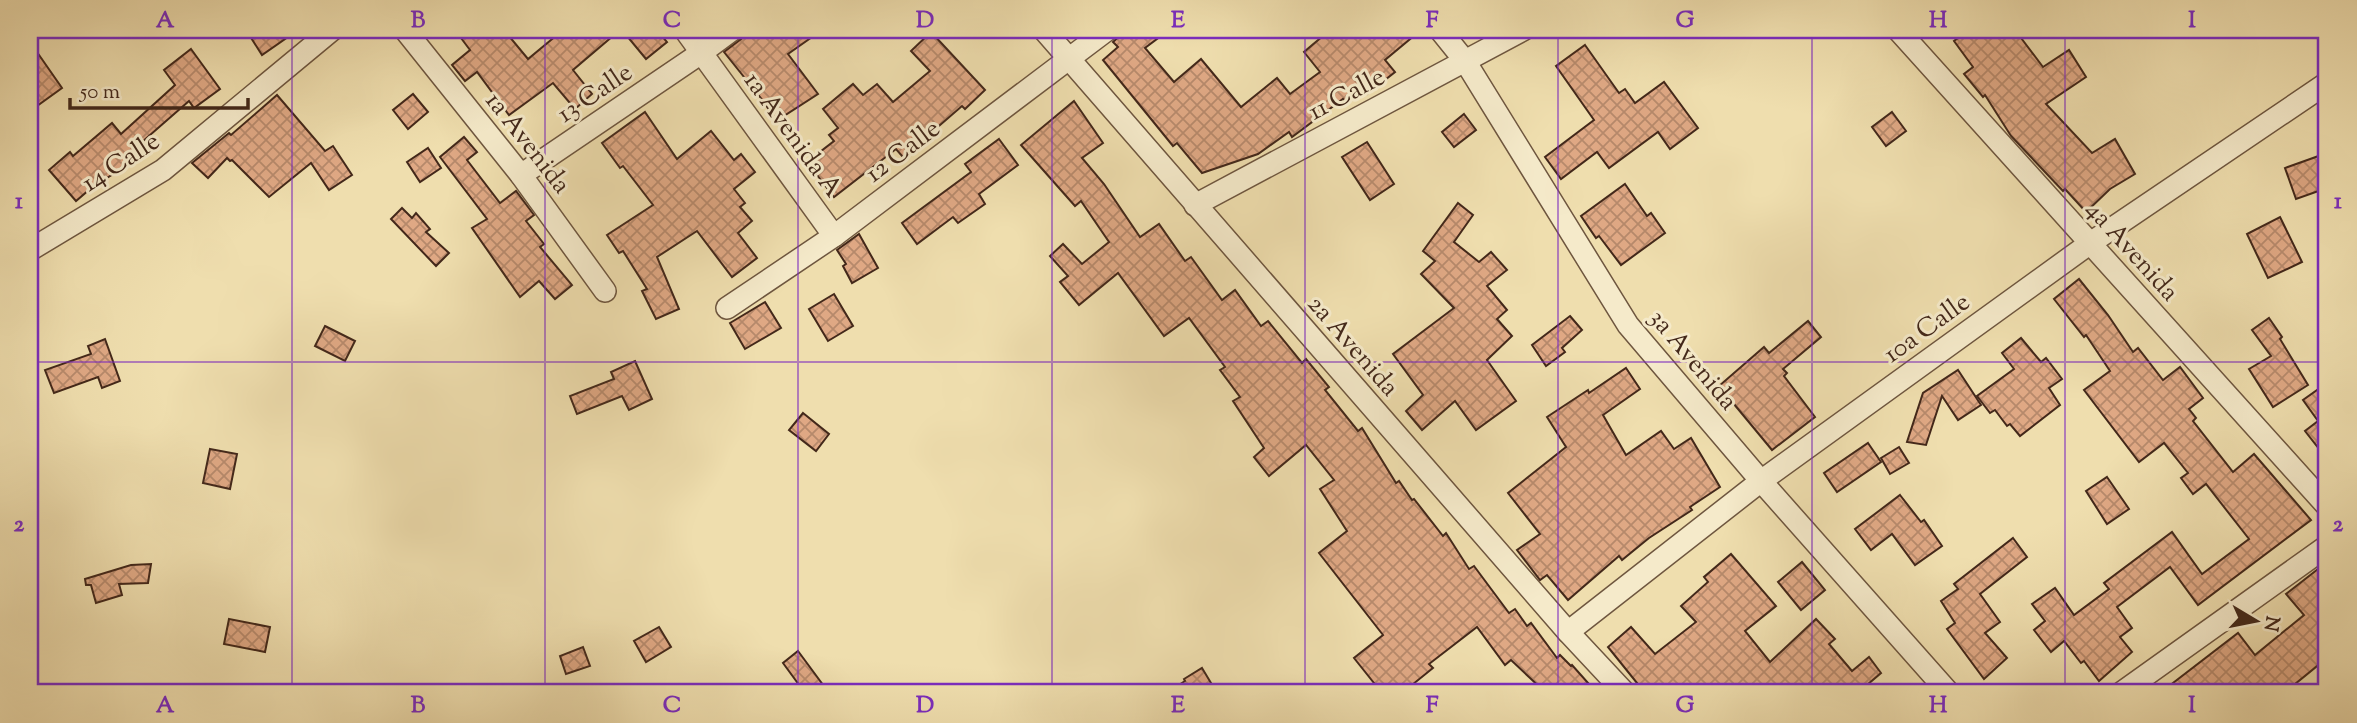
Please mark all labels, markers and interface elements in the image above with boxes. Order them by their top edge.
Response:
text: A [156,5,175,38]
text: B [411,5,426,38]
text: C [663,5,681,38]
text: D [916,5,934,38]
text: E [1171,5,1185,38]
text: F [1426,5,1439,38]
text: G [1676,5,1695,38]
text: H [1929,5,1948,38]
text: I [2188,5,2196,38]
street label: 13 Calle [550,55,640,133]
street label: 11 Calle [1302,60,1392,131]
street label: 1a Avenida A [734,65,850,206]
scale bar [70,66,248,110]
text: 50 m [79,78,120,108]
street label: 1a Avenida [475,85,579,202]
street label: 12 Calle [858,111,949,192]
street label: 14 Calle [75,124,168,202]
text: 1 [15,186,23,219]
text: 1 [2334,186,2342,219]
street label: 4a Avenida [2076,193,2187,310]
street label: 10a Calle [1877,285,1978,373]
street label: 2a Avenida [1298,288,1407,405]
street label: 3a Avenida [1639,302,1745,419]
text: 2 [14,509,25,542]
text: 2 [2333,509,2344,542]
north arrow [2220,586,2290,656]
text: N [2256,614,2285,633]
text: A [156,690,175,723]
text: B [411,690,426,723]
text: C [663,690,681,723]
text: D [916,690,934,723]
text: E [1171,690,1185,723]
text: F [1426,690,1439,723]
text: G [1676,690,1695,723]
text: H [1929,690,1948,723]
text: I [2188,690,2196,723]

